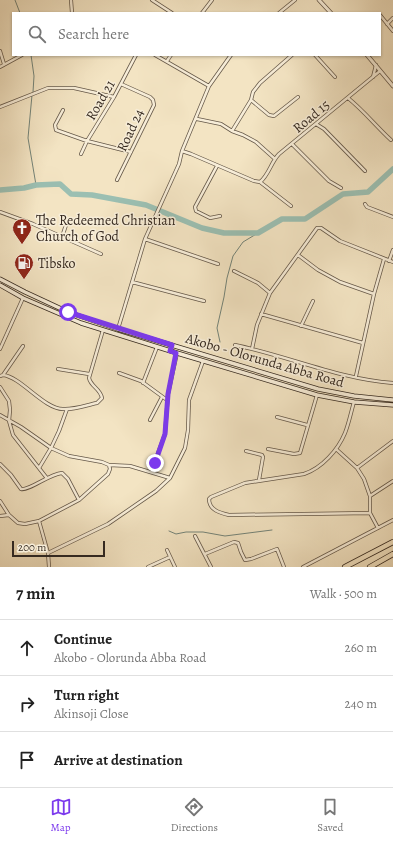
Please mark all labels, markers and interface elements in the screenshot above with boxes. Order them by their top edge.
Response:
search box [12,12,381,56]
icon: search [26,23,48,45]
text: Search here [58,24,129,44]
street label: Road 21 [81,77,120,124]
street label: Road 15 [289,95,334,137]
street label: Road 24 [112,106,149,155]
place label: The Redeemed Christian Church of God [36,211,176,246]
church icon: The Redeemed Christian Church of God [11,217,33,245]
fuel station icon: Tibsko [13,252,35,280]
place label: Tibsko [38,254,76,273]
route start [59,303,77,321]
street label: Akobo - Olorunda Abba Road [182,328,347,392]
route end [146,454,164,472]
scale bar [12,539,105,558]
text: 200 m [18,540,46,555]
text: 7 min [16,582,55,605]
text: Walk · 500 m [310,585,377,602]
text: Continue [54,629,112,649]
icon: ahead [16,637,38,659]
text: 260 m [344,639,377,656]
text: Akobo - Olorunda Abba Road [54,649,206,666]
text: Turn right [54,685,119,705]
icon: right [16,693,38,715]
text: 240 m [345,695,377,712]
text: Akinsoji Close [54,705,129,722]
icon: arrive [16,749,38,771]
text: Arrive at destination [54,750,183,770]
tab: Map [50,796,72,835]
tab: Directions [171,796,218,835]
tab: Saved [317,796,343,835]

